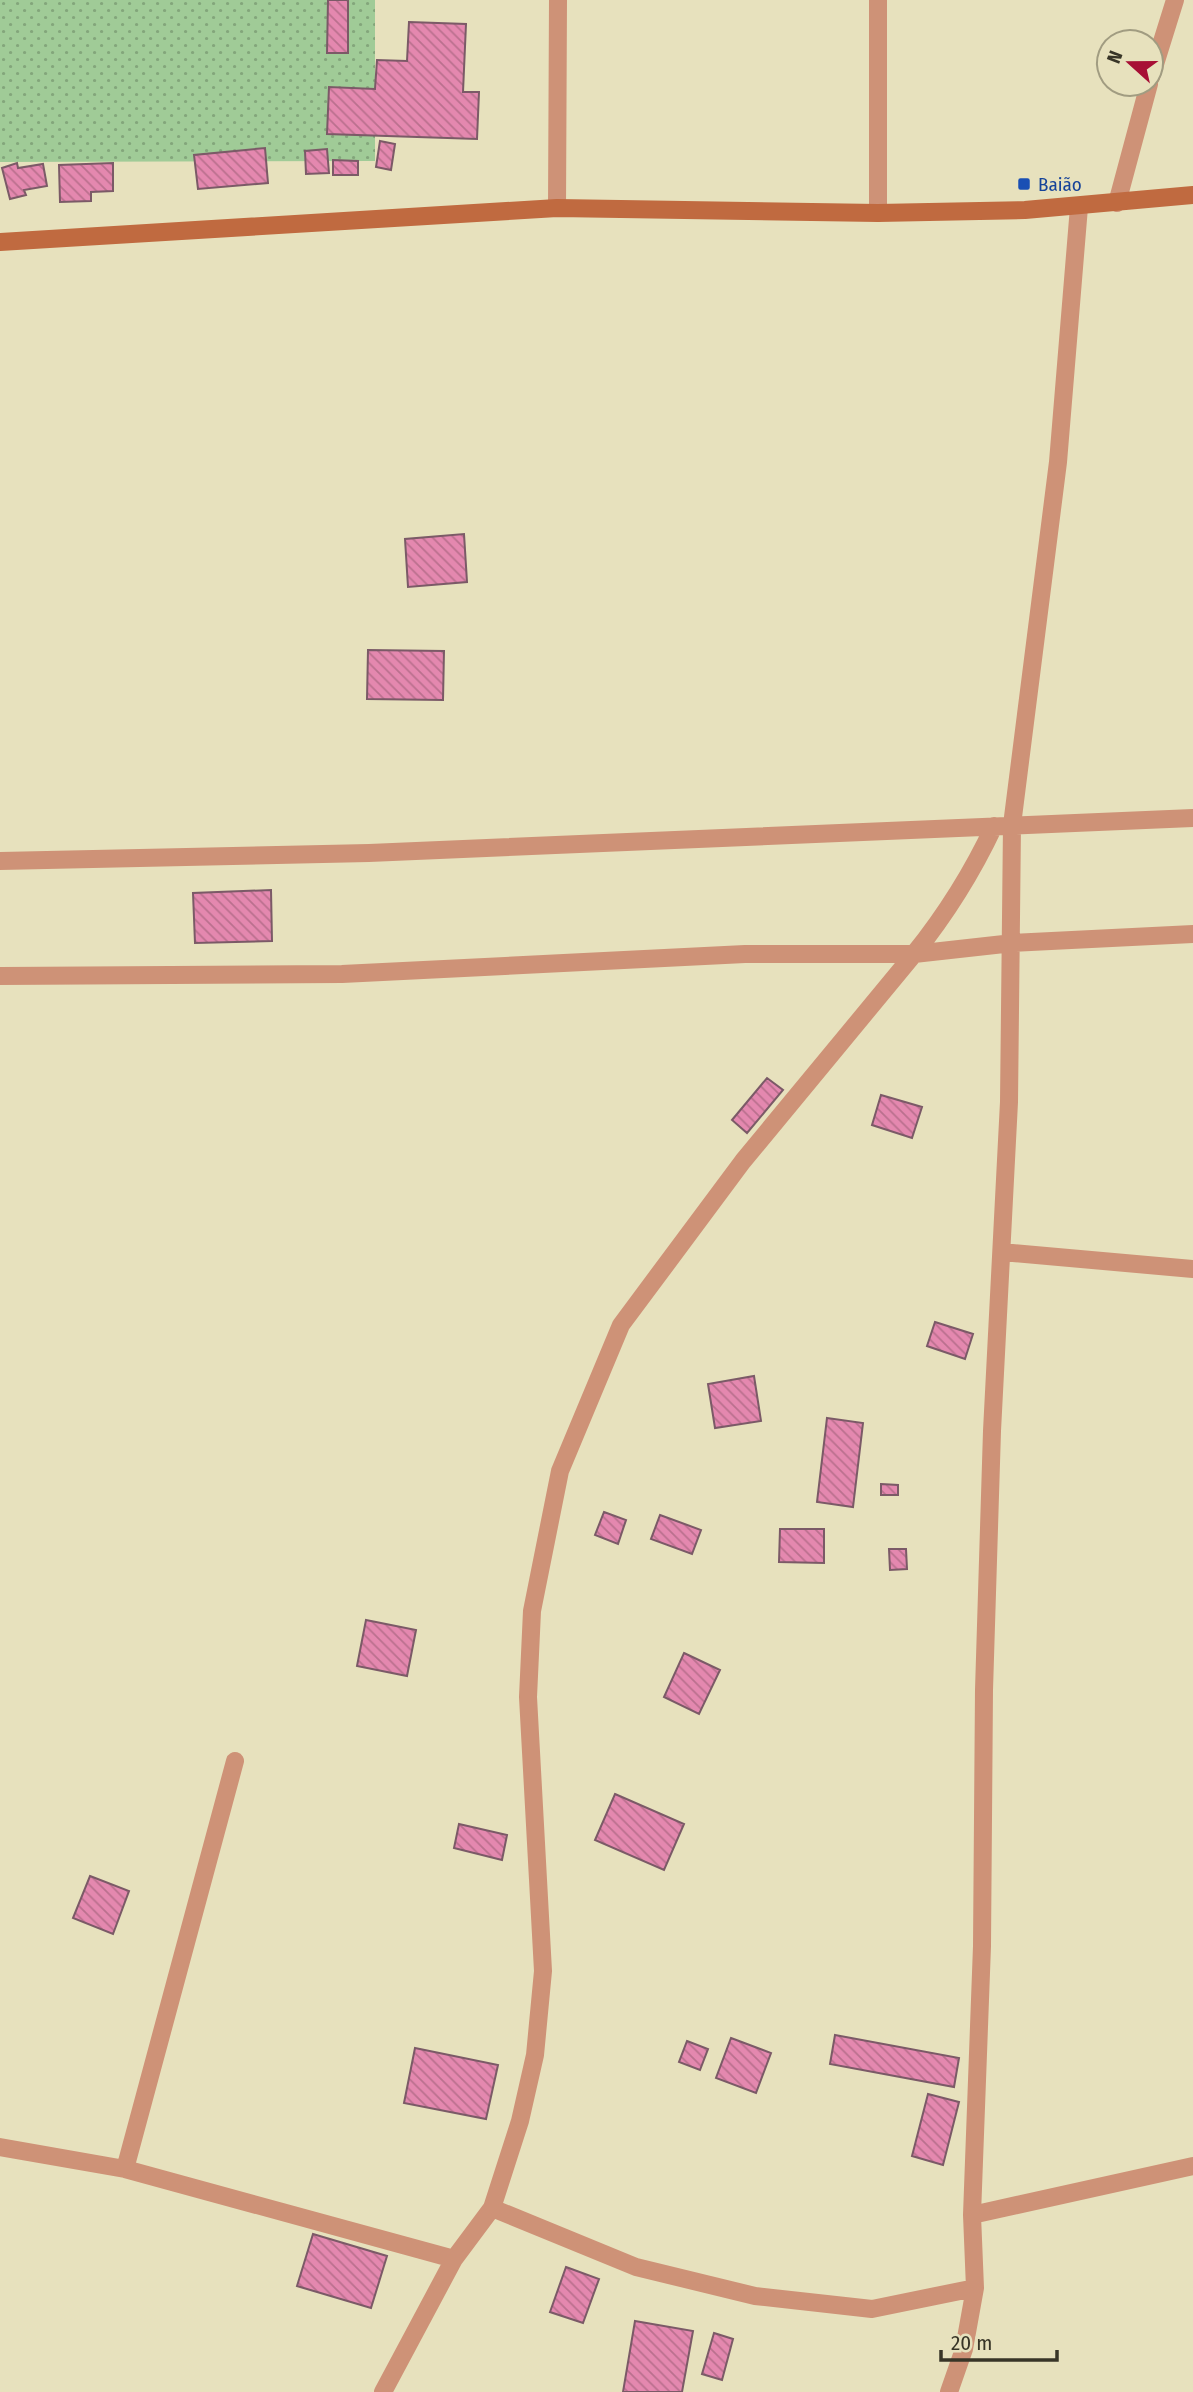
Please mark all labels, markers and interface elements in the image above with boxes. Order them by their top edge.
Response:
north arrow [1095,28,1165,98]
text: N [1102,48,1127,67]
place label: Baião [1038,173,1082,196]
marker: Baião [1016,176,1032,192]
scale bar [941,2318,1056,2362]
text: 20 m [951,2330,992,2356]

